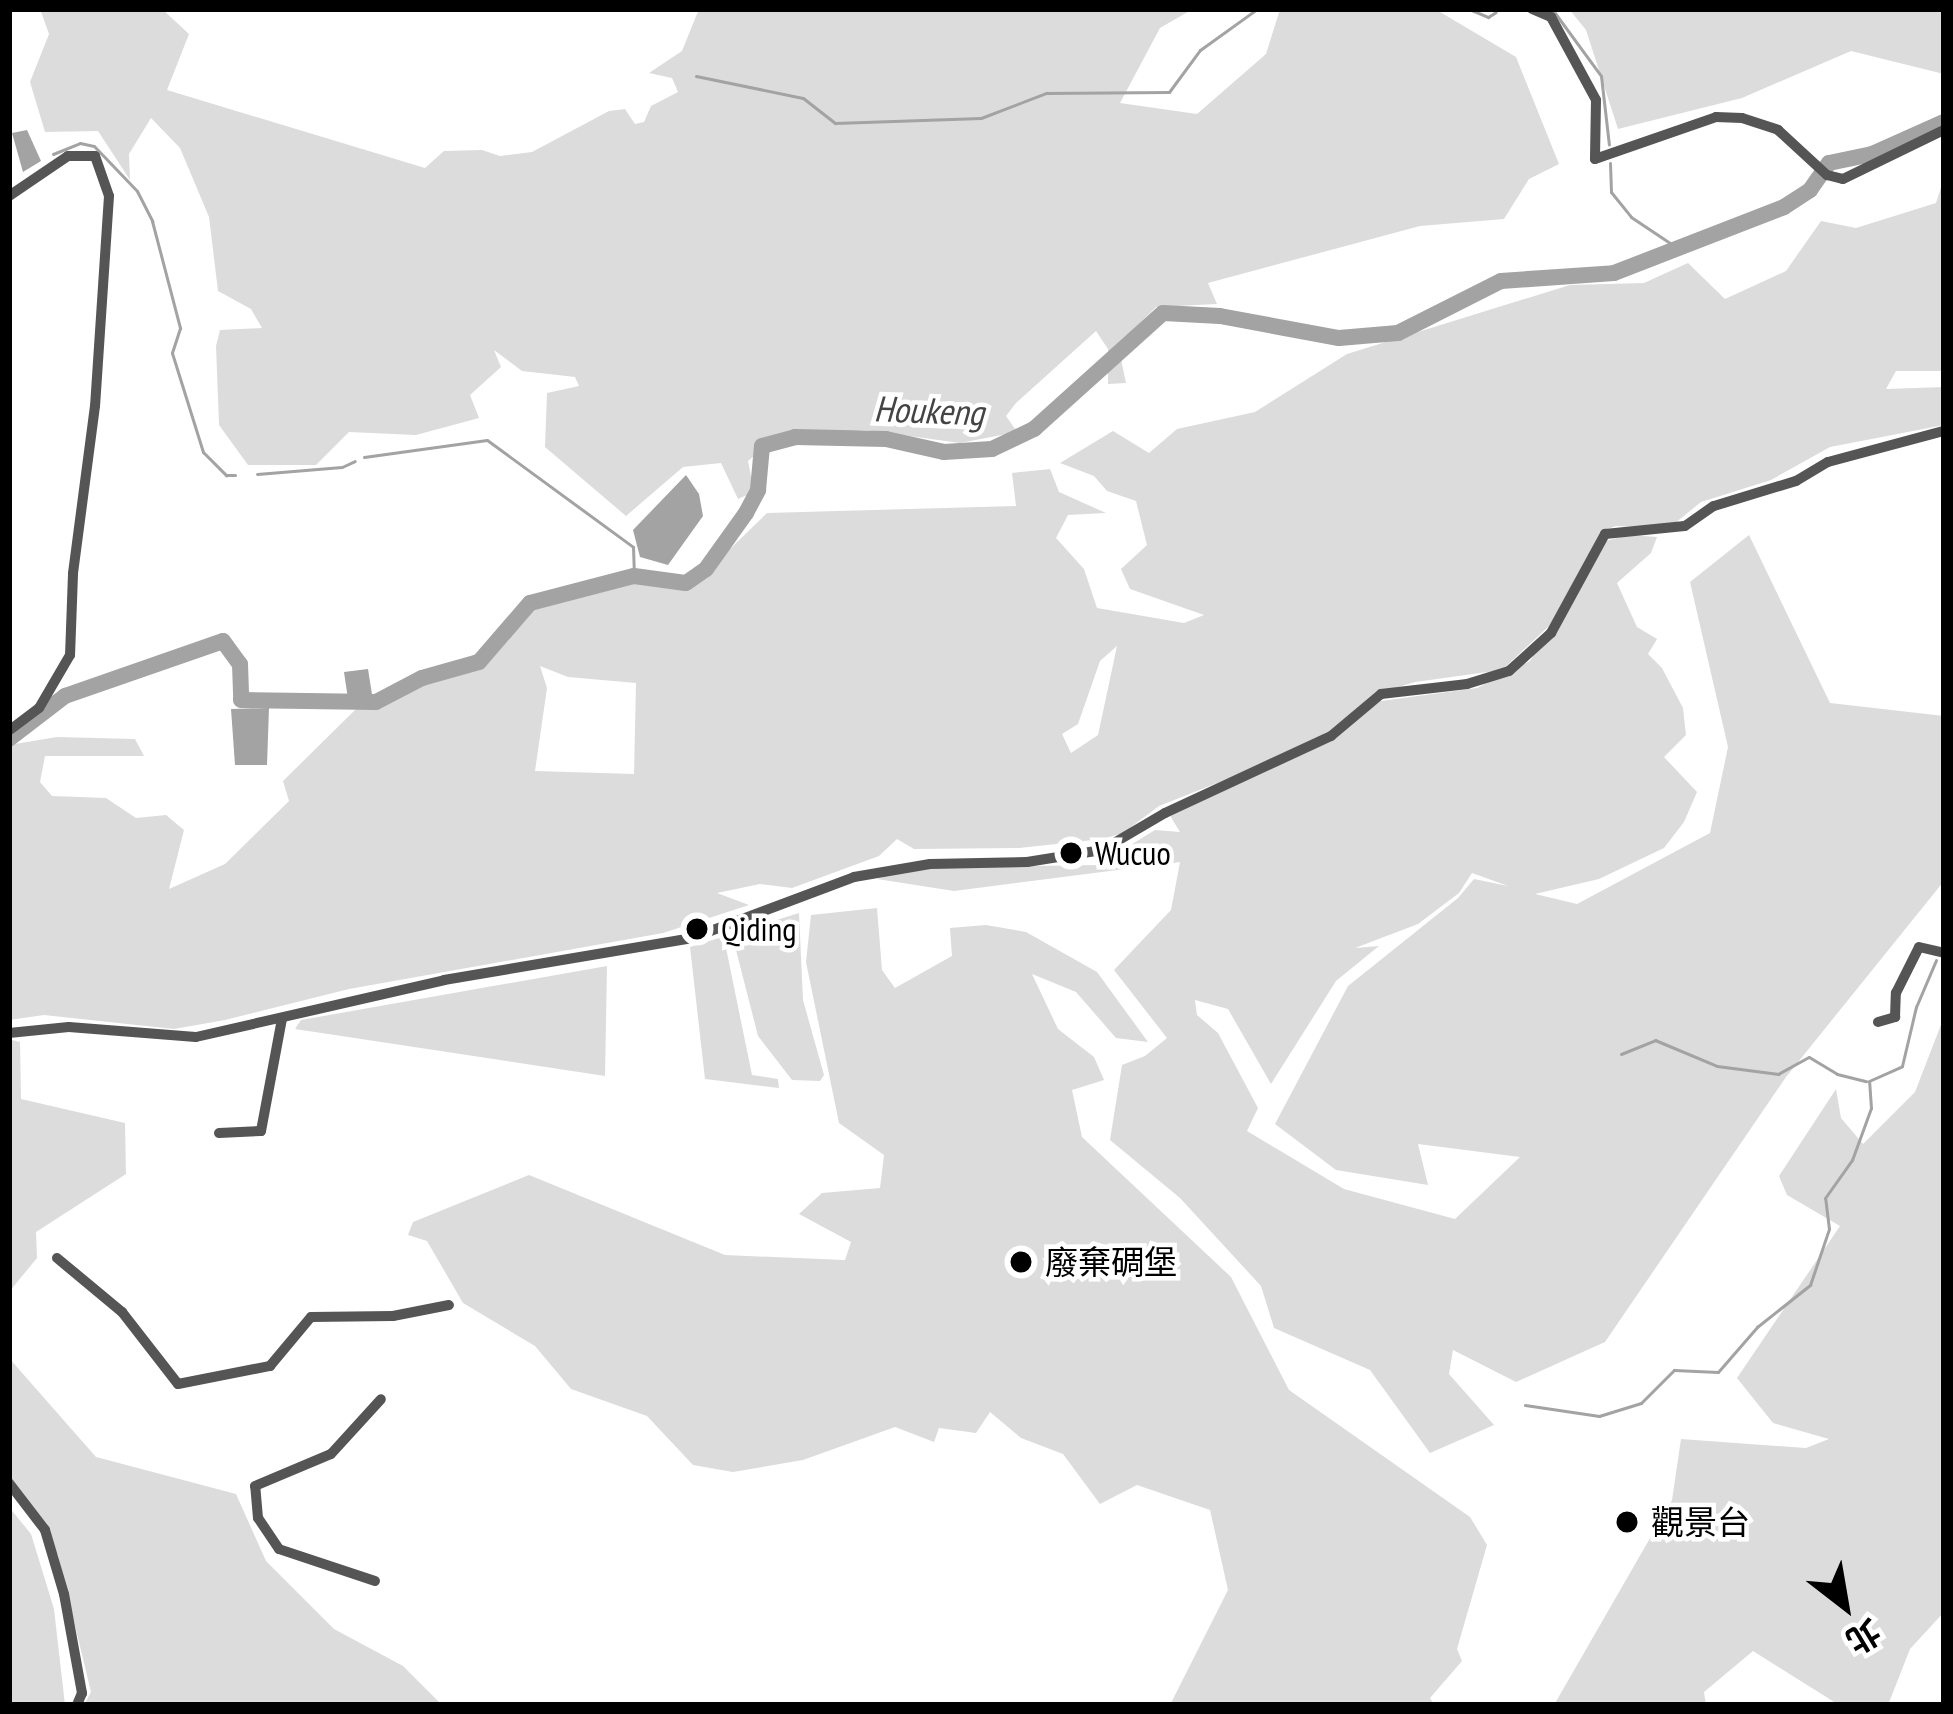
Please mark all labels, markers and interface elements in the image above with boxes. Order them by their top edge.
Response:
water label: Houkeng [873,386,985,434]
place label: Wucuo [1095,833,1171,873]
marker: Wucuo [1058,840,1084,866]
place label: Qiding [721,909,796,949]
marker: Qiding [684,916,710,942]
place label: 廢棄碉堡 [1045,1242,1177,1282]
marker: 廢棄碉堡 [1008,1249,1034,1275]
place label: 觀景台 [1651,1502,1750,1542]
marker: 觀景台 [1614,1509,1640,1535]
north arrow [1785,1546,1905,1666]
text: 北 [1839,1610,1889,1664]

